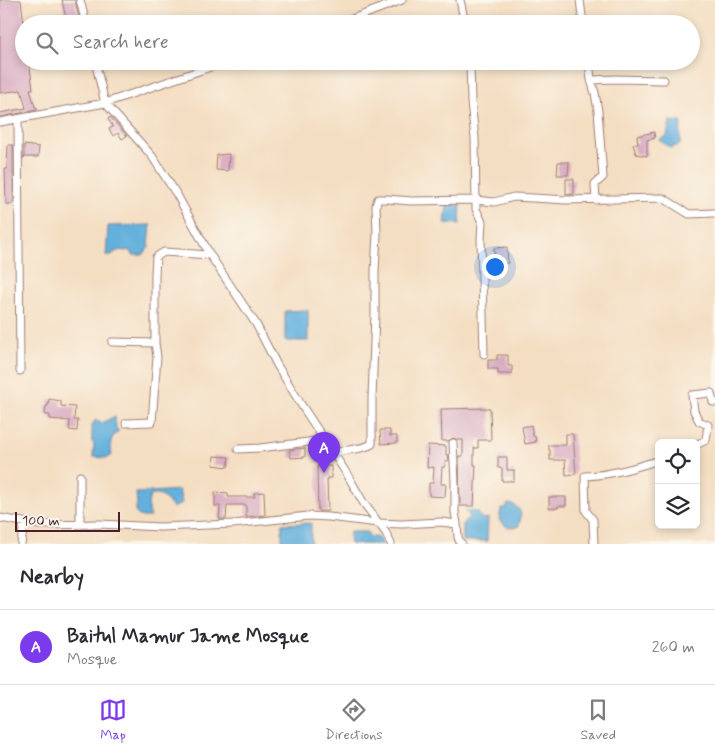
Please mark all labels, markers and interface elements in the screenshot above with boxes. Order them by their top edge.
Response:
search box [15,15,700,70]
icon: search [33,29,61,57]
text: Search here [73,30,169,55]
your location [482,254,508,280]
pin: A [308,432,340,473]
map controls [655,439,700,529]
button: locate [655,439,700,484]
button: layers [655,484,700,529]
scale bar [15,509,120,532]
text: 100 m [22,512,60,530]
text: Nearby [20,563,84,591]
text: Baitul Mamur Jame Mosque [67,624,309,649]
text: A [31,637,41,658]
text: 260 m [652,637,695,658]
text: Mosque [67,649,117,670]
tab: Map [99,696,127,744]
tab: Directions [325,696,383,744]
tab: Saved [581,696,616,744]

